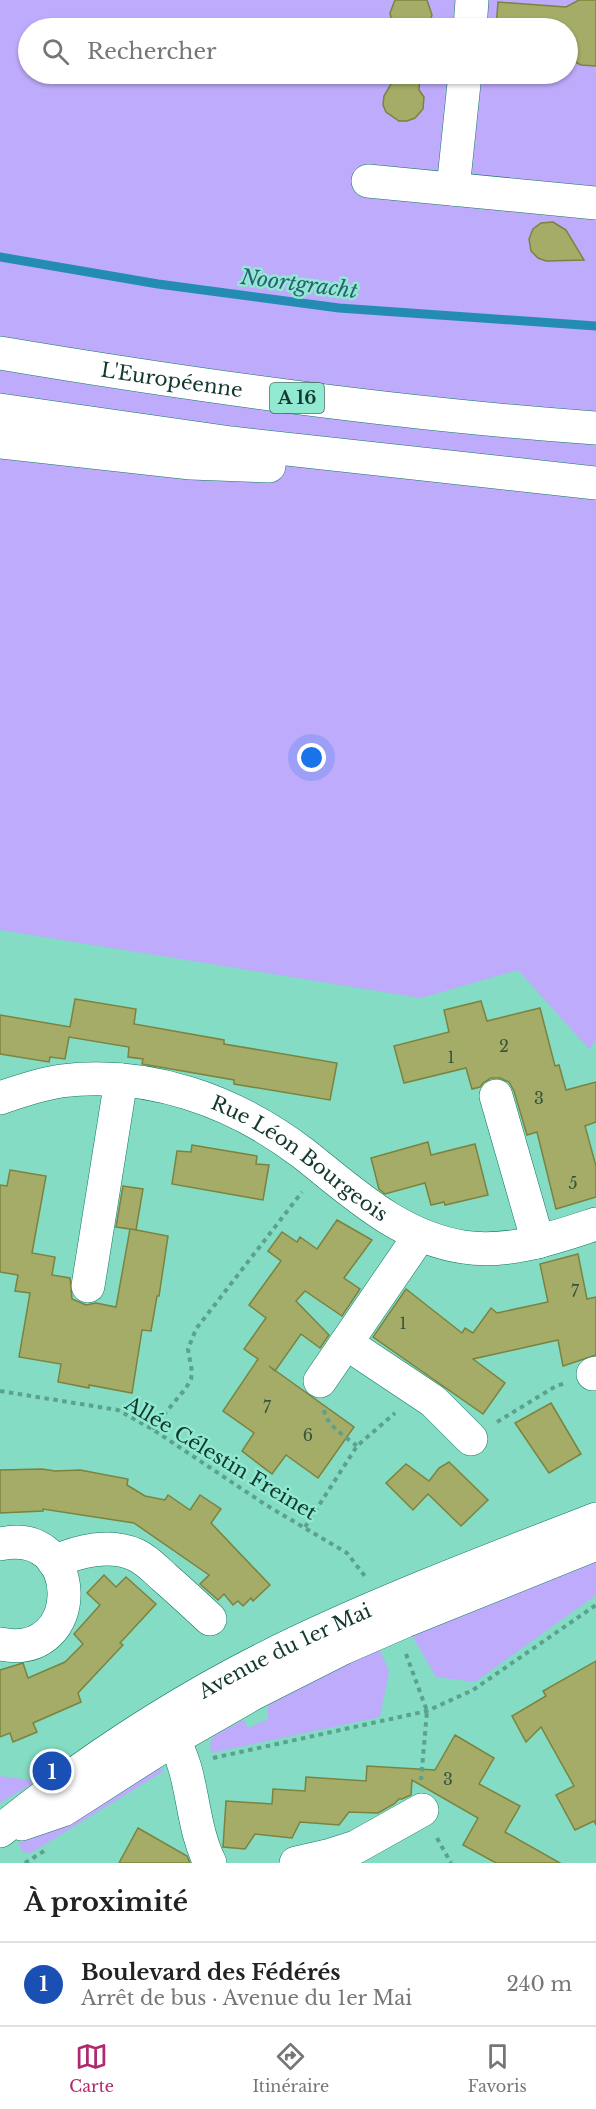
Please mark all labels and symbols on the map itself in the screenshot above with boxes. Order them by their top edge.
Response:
water label: Noortgracht [238,264,359,304]
street label: L'Européenne [99,358,244,402]
road number: A 16 [270,383,324,413]
your location [297,743,326,772]
house number: 2 [499,1036,509,1056]
house number: 1 [447,1047,455,1067]
house number: 3 [534,1088,544,1108]
street label: Rue Léon Bourgeois [208,1090,392,1226]
house number: 5 [568,1173,578,1193]
house number: 7 [571,1281,580,1301]
house number: 1 [399,1313,407,1333]
street label: Allée Célestin Freinet [120,1391,321,1525]
house number: 7 [263,1397,272,1417]
house number: 6 [303,1425,313,1445]
street label: Avenue du 1er Mai [193,1598,375,1704]
pin: 1 [32,1748,72,1794]
house number: 3 [443,1769,453,1789]

